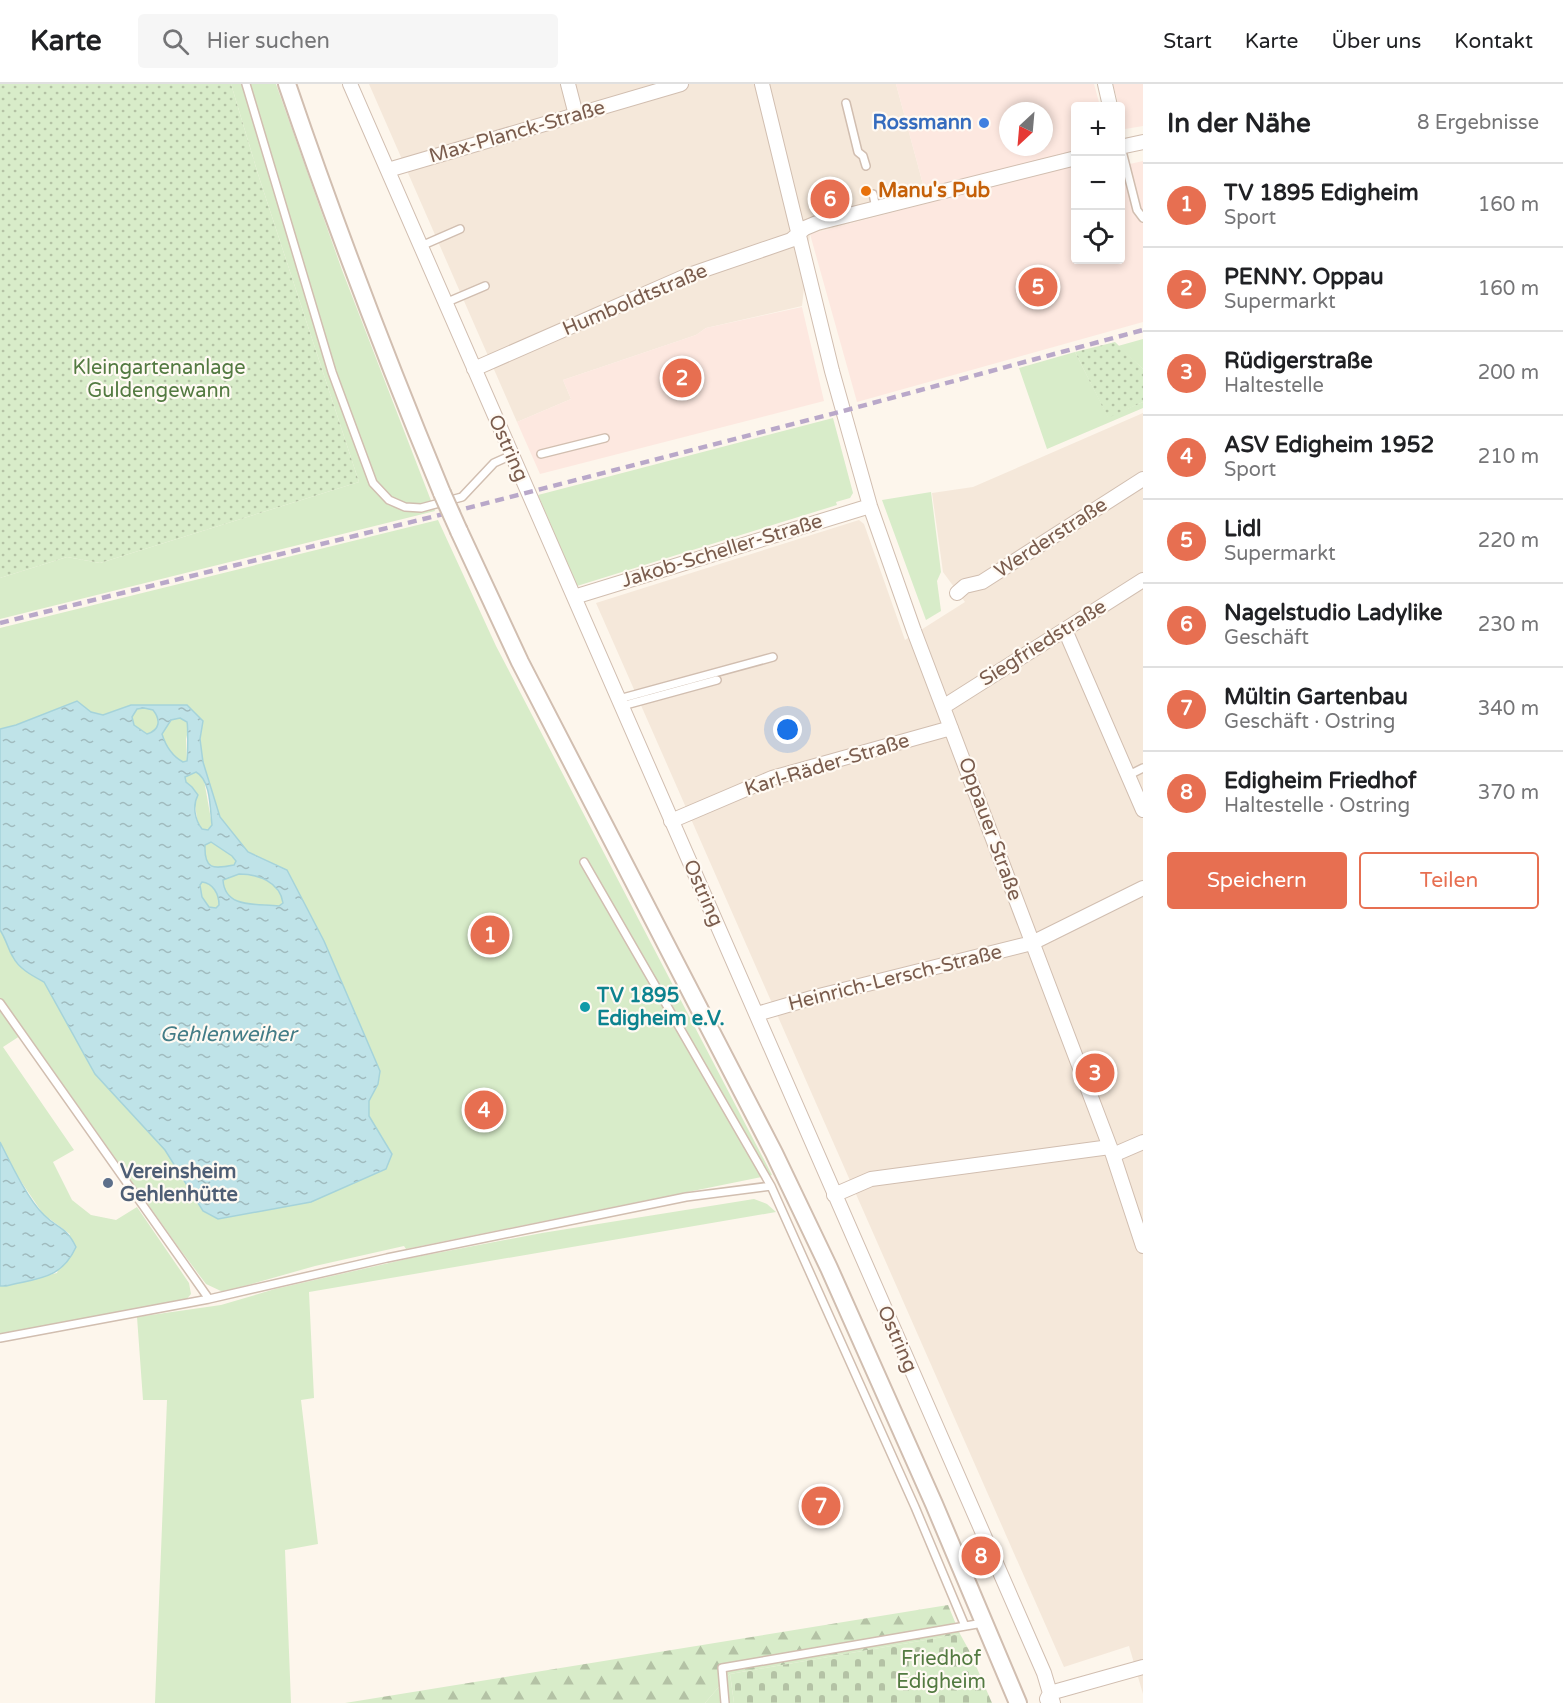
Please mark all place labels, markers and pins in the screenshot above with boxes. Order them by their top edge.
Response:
place label: Rossmann [872,111,972,135]
marker: Rossmann [977,116,991,130]
pin: 6 [810,176,850,222]
place label: Manu's Pub [878,179,991,203]
marker: Manu's Pub [859,184,873,198]
pin: 5 [1018,264,1058,310]
pin: 2 [662,356,702,400]
pin: 1 [470,912,510,958]
place label: TV 1895 Edigheim e.V. [596,984,725,1031]
marker: TV 1895 Edigheim e.V. [578,1000,592,1014]
pin: 3 [1076,1050,1114,1096]
pin: 4 [464,1088,504,1132]
place label: Vereinsheim Gehlenhütte [120,1160,238,1207]
marker: Vereinsheim Gehlenhütte [101,1176,115,1190]
pin: 7 [802,1484,840,1528]
pin: 8 [962,1534,1000,1578]

